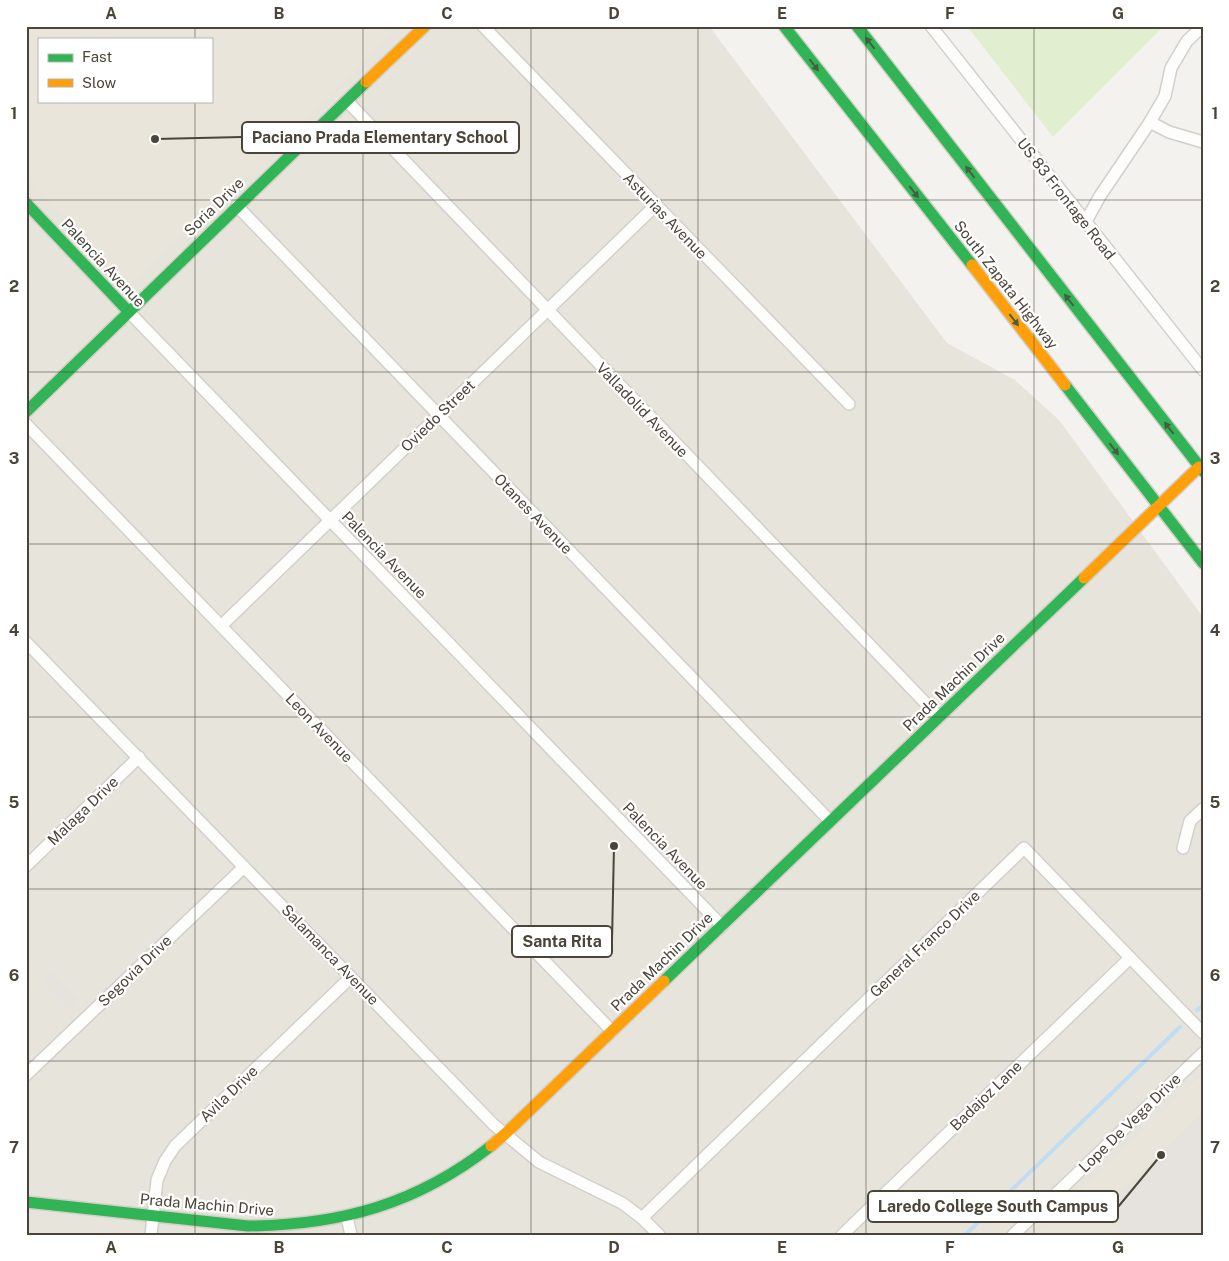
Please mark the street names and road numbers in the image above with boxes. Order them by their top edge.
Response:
street label: US 83 Frontage Road [1014,135,1119,263]
street label: Asturias Avenue [620,169,711,262]
street label: Soria Drive [180,174,247,239]
street label: Palencia Avenue [58,215,149,310]
street label: South Zapata Highway [951,217,1062,352]
street label: Valladolid Avenue [593,359,692,460]
street label: Oviedo Street [397,376,478,455]
street label: Otanes Avenue [491,470,576,557]
street label: Palencia Avenue [339,508,430,602]
street label: Prada Machin Drive [899,629,1008,734]
street label: Leon Avenue [282,690,356,766]
street label: Malaga Drive [44,773,121,848]
street label: Palencia Avenue [620,799,711,893]
street label: General Franco Drive [866,887,983,1001]
street label: Salamanca Avenue [278,901,382,1008]
street label: Prada Machin Drive [607,909,716,1014]
street label: Segovia Drive [95,932,175,1010]
street label: Badajoz Lane [946,1057,1025,1134]
street label: Avila Drive [196,1062,261,1125]
street label: Lope De Vega Drive [1075,1070,1184,1176]
street label: Prada Machin Drive [139,1190,275,1219]

